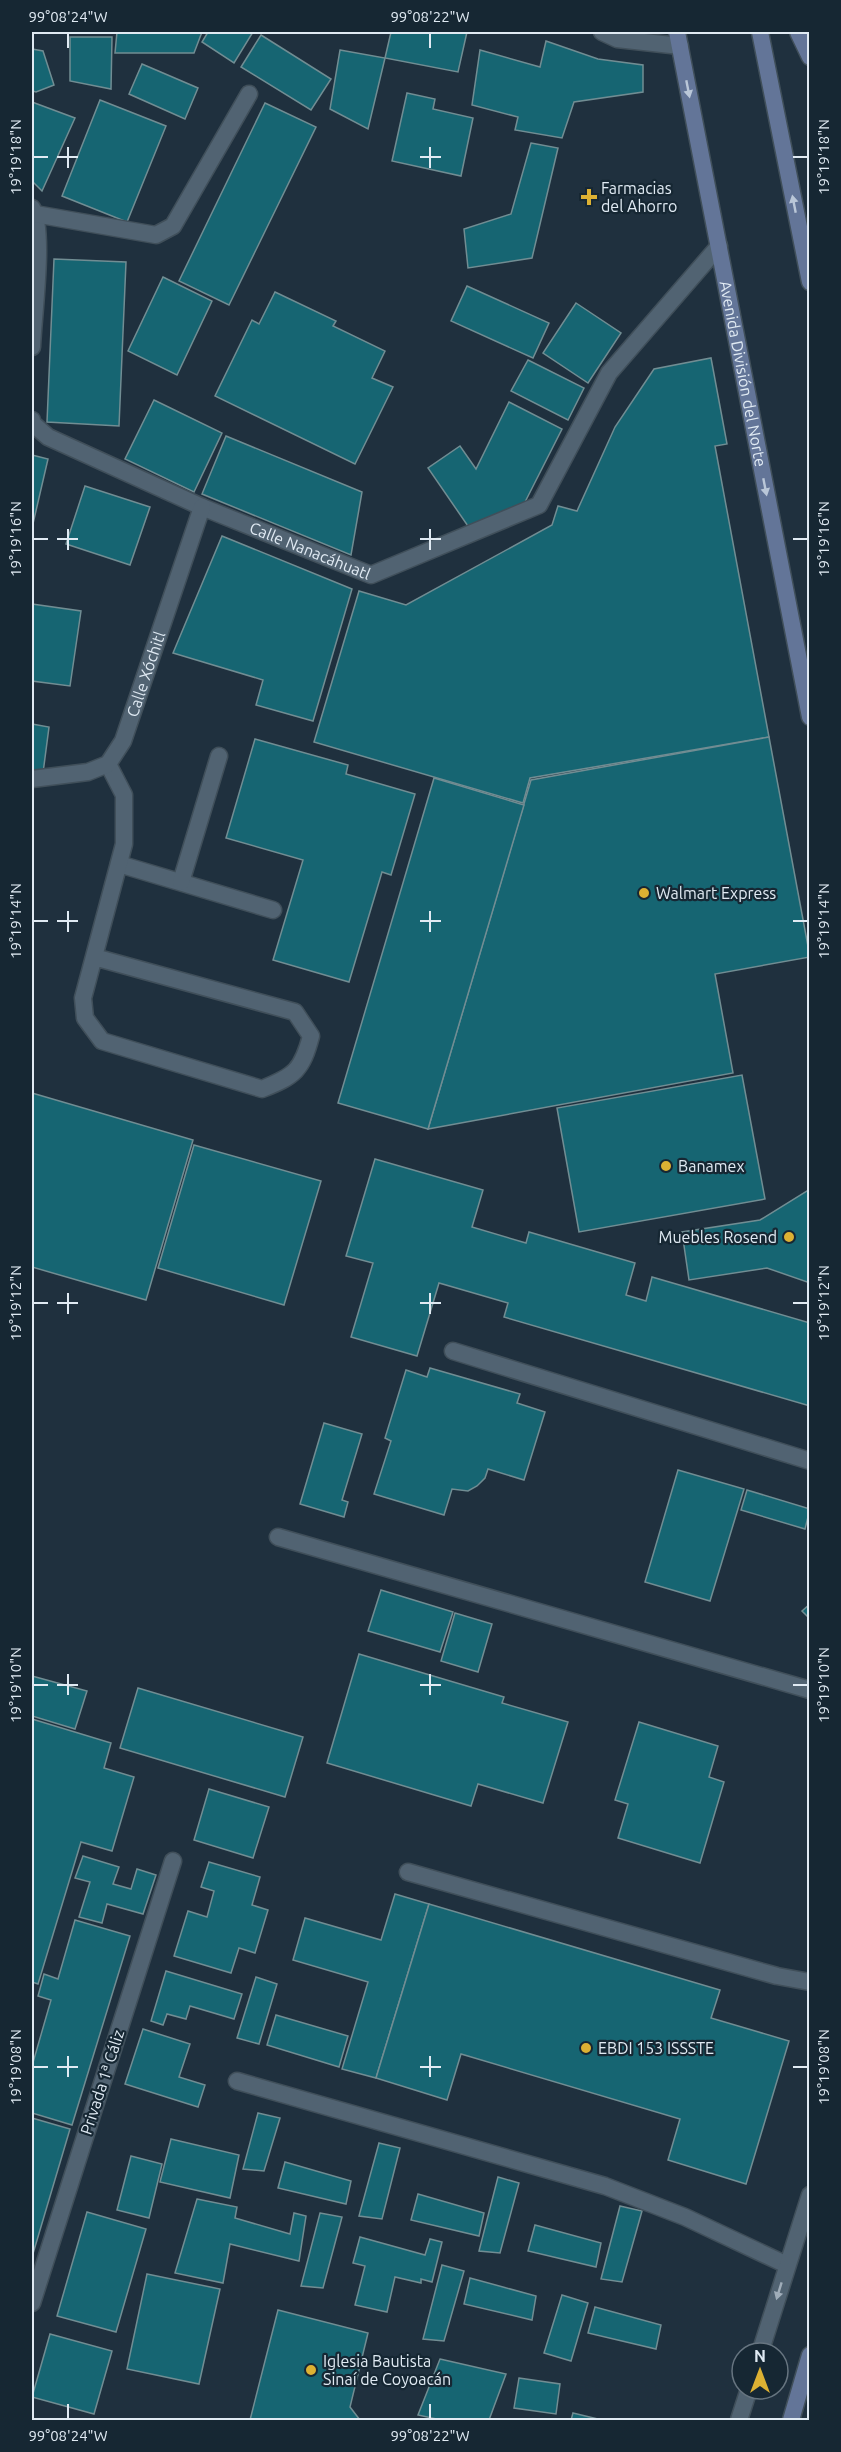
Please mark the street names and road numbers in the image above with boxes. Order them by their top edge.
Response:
street label: Avenida División del Norte [716,279,770,468]
street label: Calle Nanacáhuatl [247,518,373,583]
street label: Calle Xóchitl [123,629,168,719]
street label: Privada 1ª Cáliz [77,2027,127,2137]

